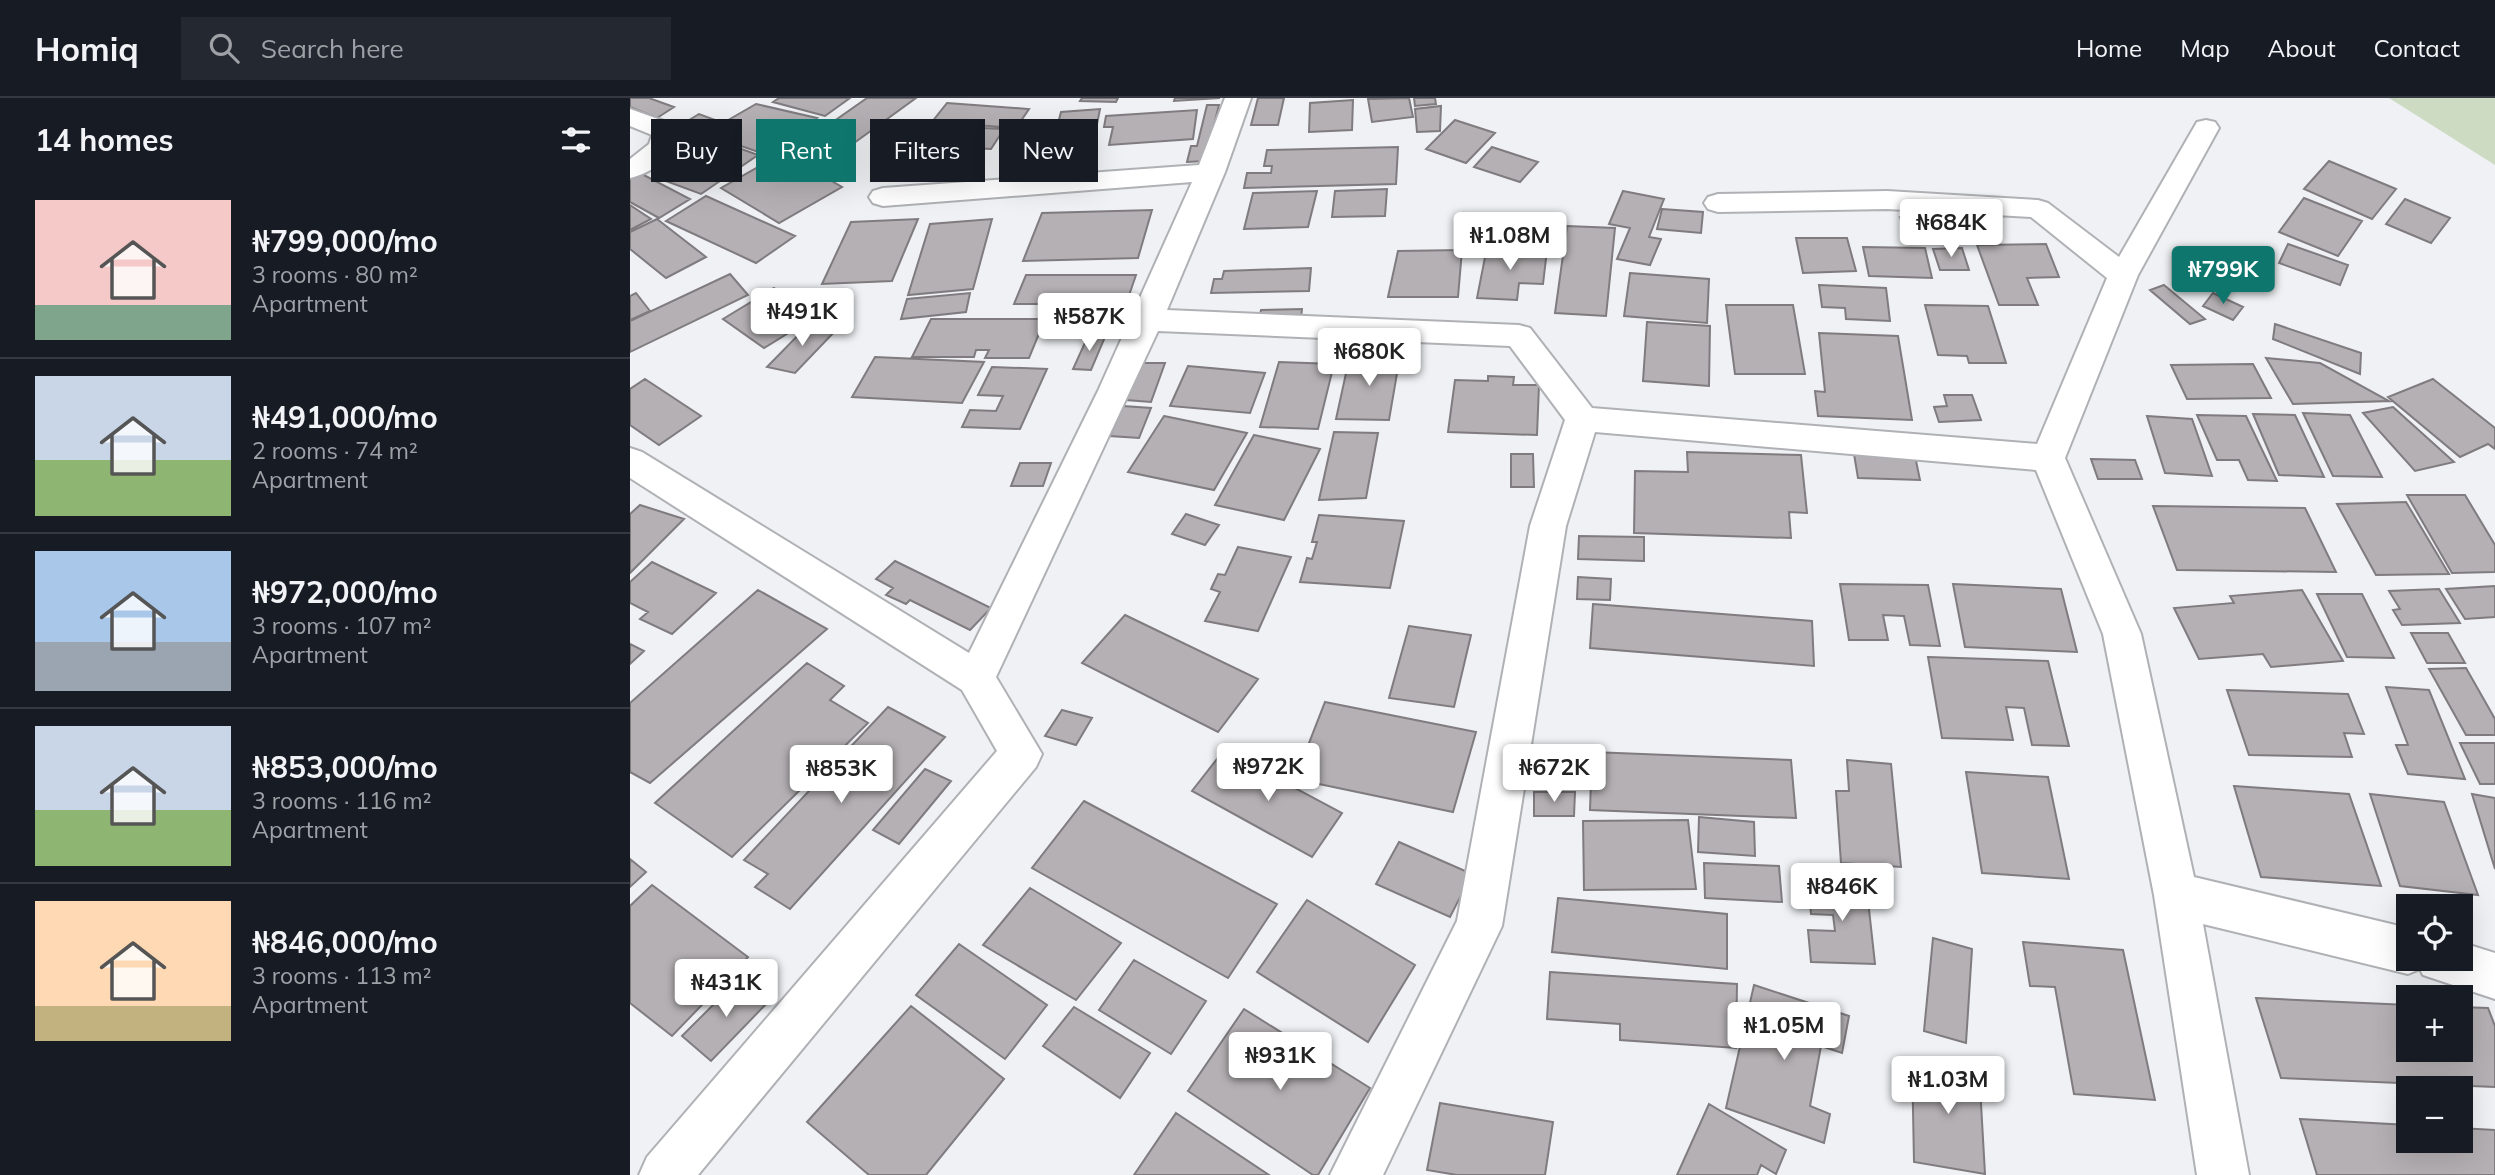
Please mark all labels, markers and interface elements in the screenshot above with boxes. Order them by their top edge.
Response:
search box [181,17,671,80]
text: Homiq [35,28,139,69]
icon: search [205,29,243,67]
text: Search here [261,32,404,65]
text: Home [2076,33,2142,63]
text: Map [2180,33,2230,63]
text: About [2268,33,2336,63]
text: Contact [2374,33,2460,63]
chip: Buy [651,119,742,182]
chip: Rent [756,119,856,182]
chip: Filters [870,119,985,182]
chip: New [999,119,1098,182]
text: 14 homes [35,121,174,159]
icon: filters [557,121,595,159]
pin: ₦684K [1902,200,2000,259]
text: ₦684K [1916,207,1986,236]
pin: ₦1.08M [1453,212,1567,272]
text: ₦1.08M [1470,220,1550,249]
text: ₦799,000/mo [252,222,438,260]
icon: home [91,228,175,312]
pin: ₦799K [2174,246,2272,306]
text: ₦799K [2188,254,2258,283]
text: 3 rooms · 80 m² [252,260,418,289]
pin: ₦491K [753,288,851,348]
text: Apartment [252,289,368,318]
pin: ₦587K [1040,294,1138,353]
text: ₦491K [767,296,837,325]
text: ₦587K [1054,301,1124,330]
pin: ₦680K [1320,328,1418,388]
text: ₦680K [1334,336,1404,365]
text: ₦491,000/mo [252,398,438,436]
icon: home [91,404,175,488]
text: 2 rooms · 74 m² [252,436,418,465]
text: Apartment [252,465,368,494]
text: ₦972,000/mo [252,573,438,611]
icon: home [91,579,175,663]
text: 3 rooms · 107 m² [252,611,432,640]
text: Apartment [252,640,368,669]
pin: ₦972K [1219,744,1317,803]
pin: ₦672K [1505,744,1603,804]
pin: ₦853K [792,746,890,805]
text: ₦853,000/mo [252,748,438,786]
text: ₦972K [1233,751,1303,780]
text: ₦672K [1519,752,1589,781]
text: ₦853K [806,753,876,782]
icon: home [91,754,175,838]
text: 3 rooms · 116 m² [252,786,432,815]
text: Apartment [252,815,368,844]
pin: ₦846K [1793,864,1891,923]
text: ₦846K [1807,871,1877,900]
map controls [2396,894,2473,1153]
button: locate [2396,894,2473,971]
text: ₦846,000/mo [252,923,438,961]
icon: home [91,929,175,1013]
pin: ₦431K [677,960,775,1019]
text: 3 rooms · 113 m² [252,961,432,990]
text: ₦431K [691,967,761,996]
button: + [2396,985,2473,1062]
text: Apartment [252,990,368,1019]
pin: ₦1.05M [1727,1002,1841,1062]
text: ₦1.05M [1744,1010,1824,1039]
pin: ₦931K [1231,1032,1329,1092]
text: ₦931K [1245,1040,1315,1069]
pin: ₦1.03M [1891,1056,2005,1116]
text: ₦1.03M [1908,1064,1988,1093]
button: − [2396,1076,2473,1153]

